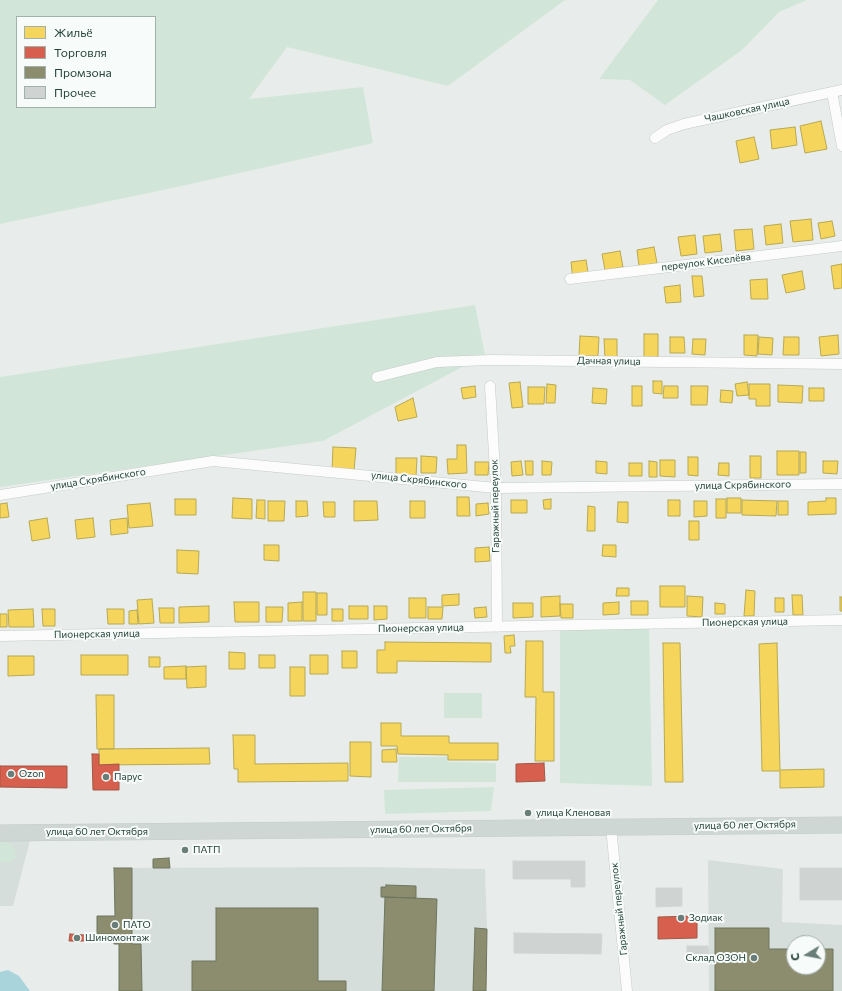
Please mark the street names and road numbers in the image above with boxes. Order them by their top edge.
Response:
street label: Чашковская улица [703,95,791,125]
street label: переулок Киселёва [661,251,751,273]
street label: Дачная улица [577,354,641,368]
street label: Гаражный переулок [488,459,502,553]
street label: улица Скрябинского [49,466,147,492]
street label: улица Скрябинского [370,469,468,491]
street label: улица Скрябинского [695,478,791,492]
street label: Пионерская улица [702,615,788,629]
street label: Пионерская улица [378,621,464,635]
street label: Пионерская улица [54,627,140,641]
street label: улица 60 лет Октября [694,818,796,832]
street label: улица 60 лет Октября [370,822,472,836]
street label: улица 60 лет Октября [46,826,148,838]
street label: Гаражный переулок [608,862,630,956]

